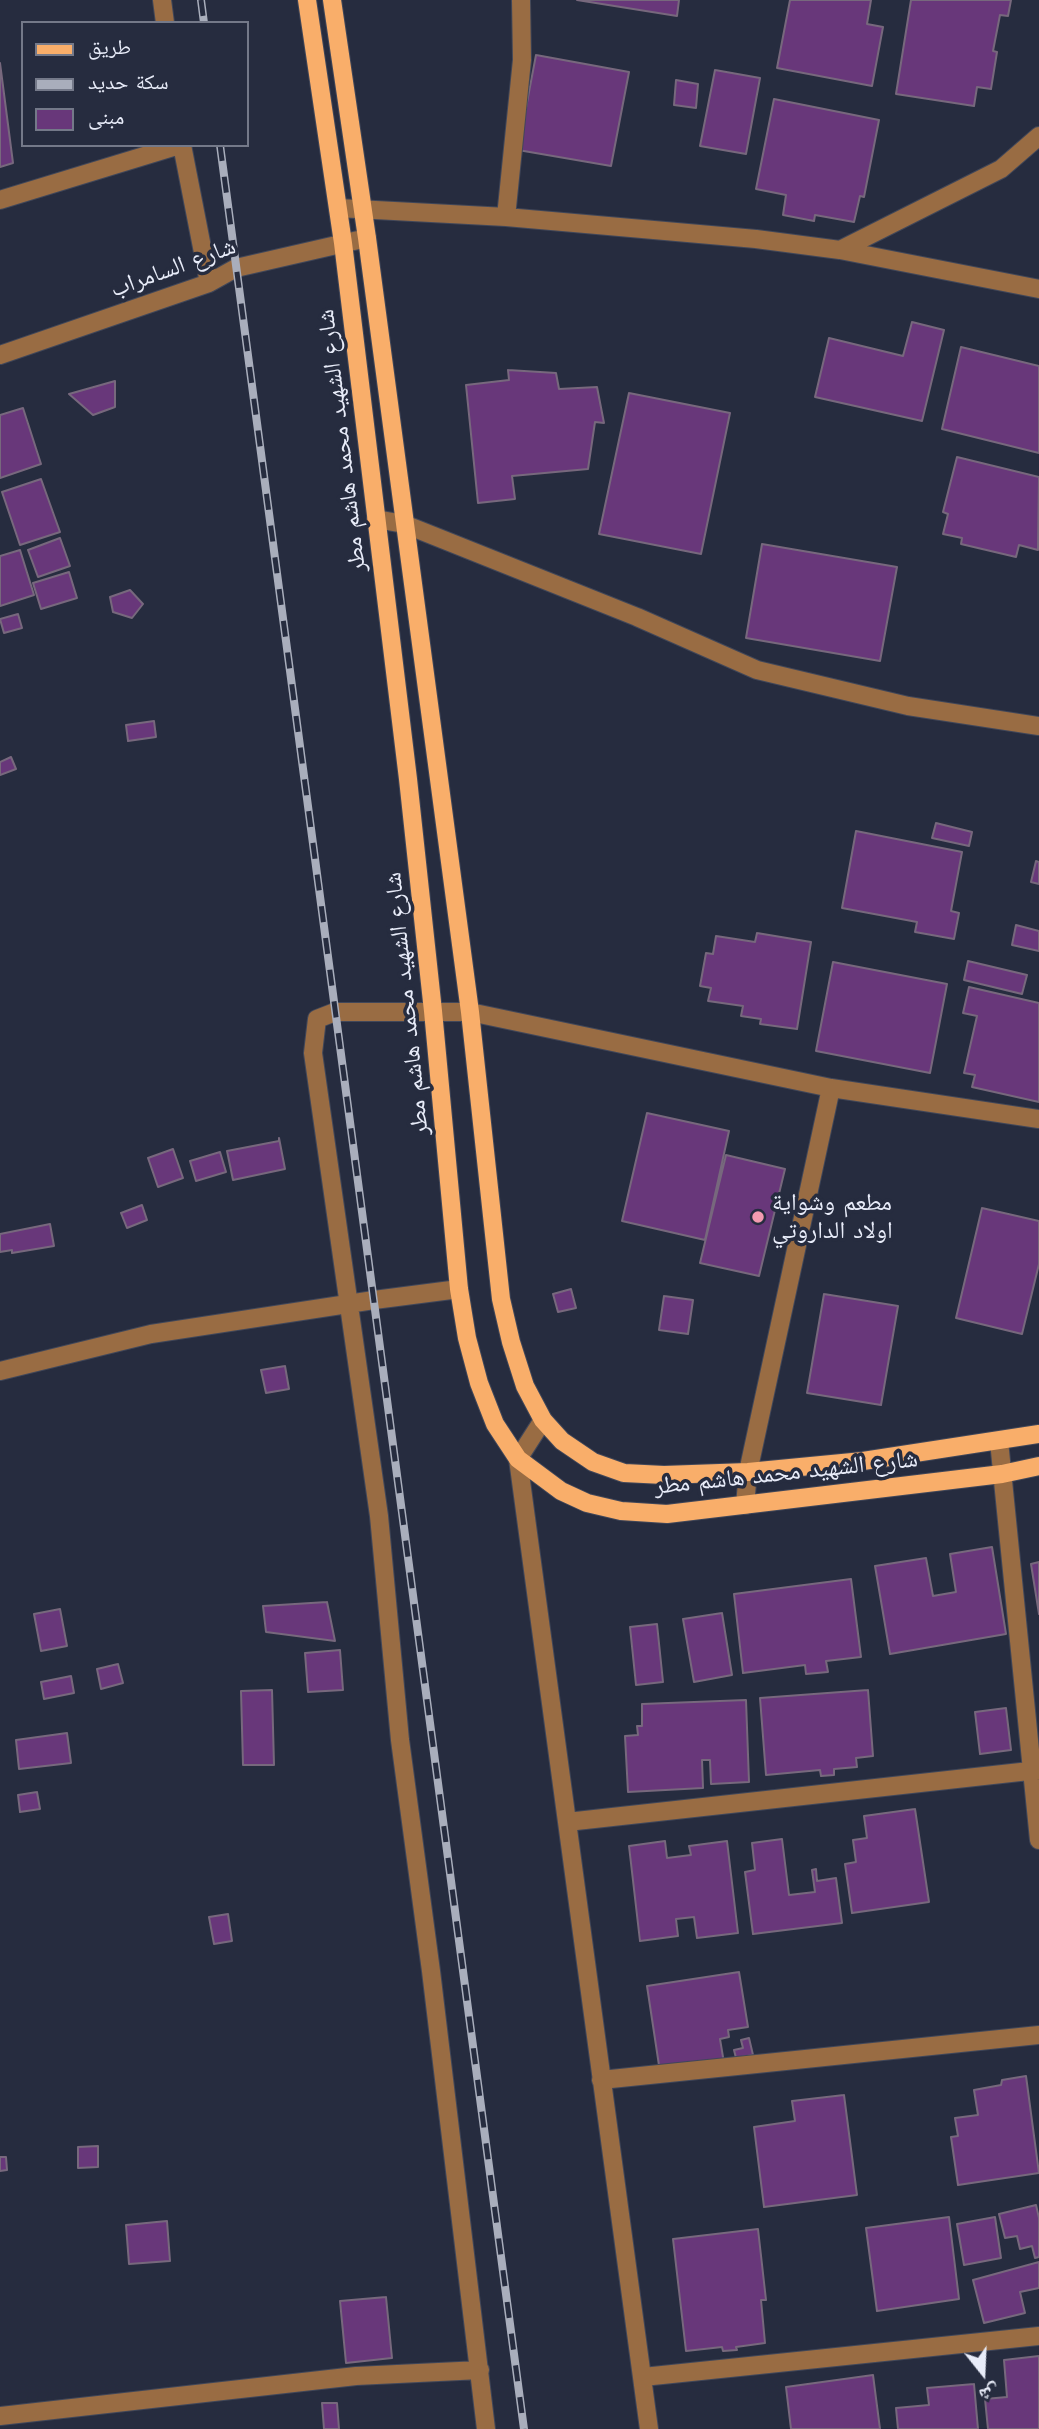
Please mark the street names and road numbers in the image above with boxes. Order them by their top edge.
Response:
street label: شارع السامراب [106,232,240,304]
street label: شارع الشهيد محمد هاشم مطر [312,308,372,574]
street label: شارع الشهيد محمد هاشم مطر [379,871,435,1137]
street label: شارع الشهيد محمد هاشم مطر [653,1445,919,1501]

